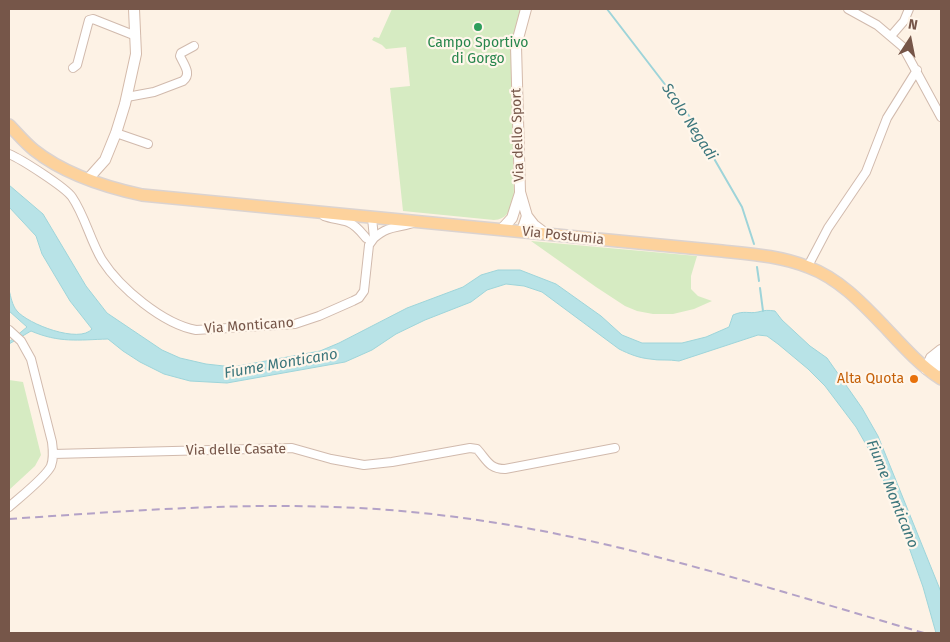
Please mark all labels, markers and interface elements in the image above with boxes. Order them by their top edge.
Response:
north arrow [885,15,935,65]
text: N [907,16,919,34]
marker: Campo Sportivo di Gorgo [472,21,484,33]
place label: Campo Sportivo di Gorgo [427,35,529,68]
water label: Scolo Negadi [657,80,721,164]
street label: Via dello Sport [508,88,528,182]
street label: Via Postumia [521,223,605,249]
street label: Via Monticano [204,314,294,338]
water label: Fiume Monticano [223,345,339,383]
place label: Alta Quota [837,371,904,387]
marker: Alta Quota [908,373,920,385]
water label: Fiume Monticano [862,437,922,551]
street label: Via delle Casate [186,441,286,459]

